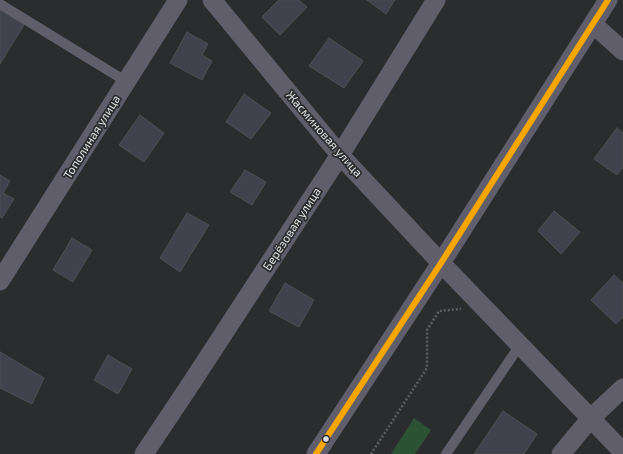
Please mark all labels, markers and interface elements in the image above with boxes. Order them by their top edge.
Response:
street label: Жасминовая улица [283,88,365,180]
street label: Тополиная улица [60,92,124,182]
street label: Берёзовая улица [260,185,324,273]
unlabelled marker [321,434,331,444]

